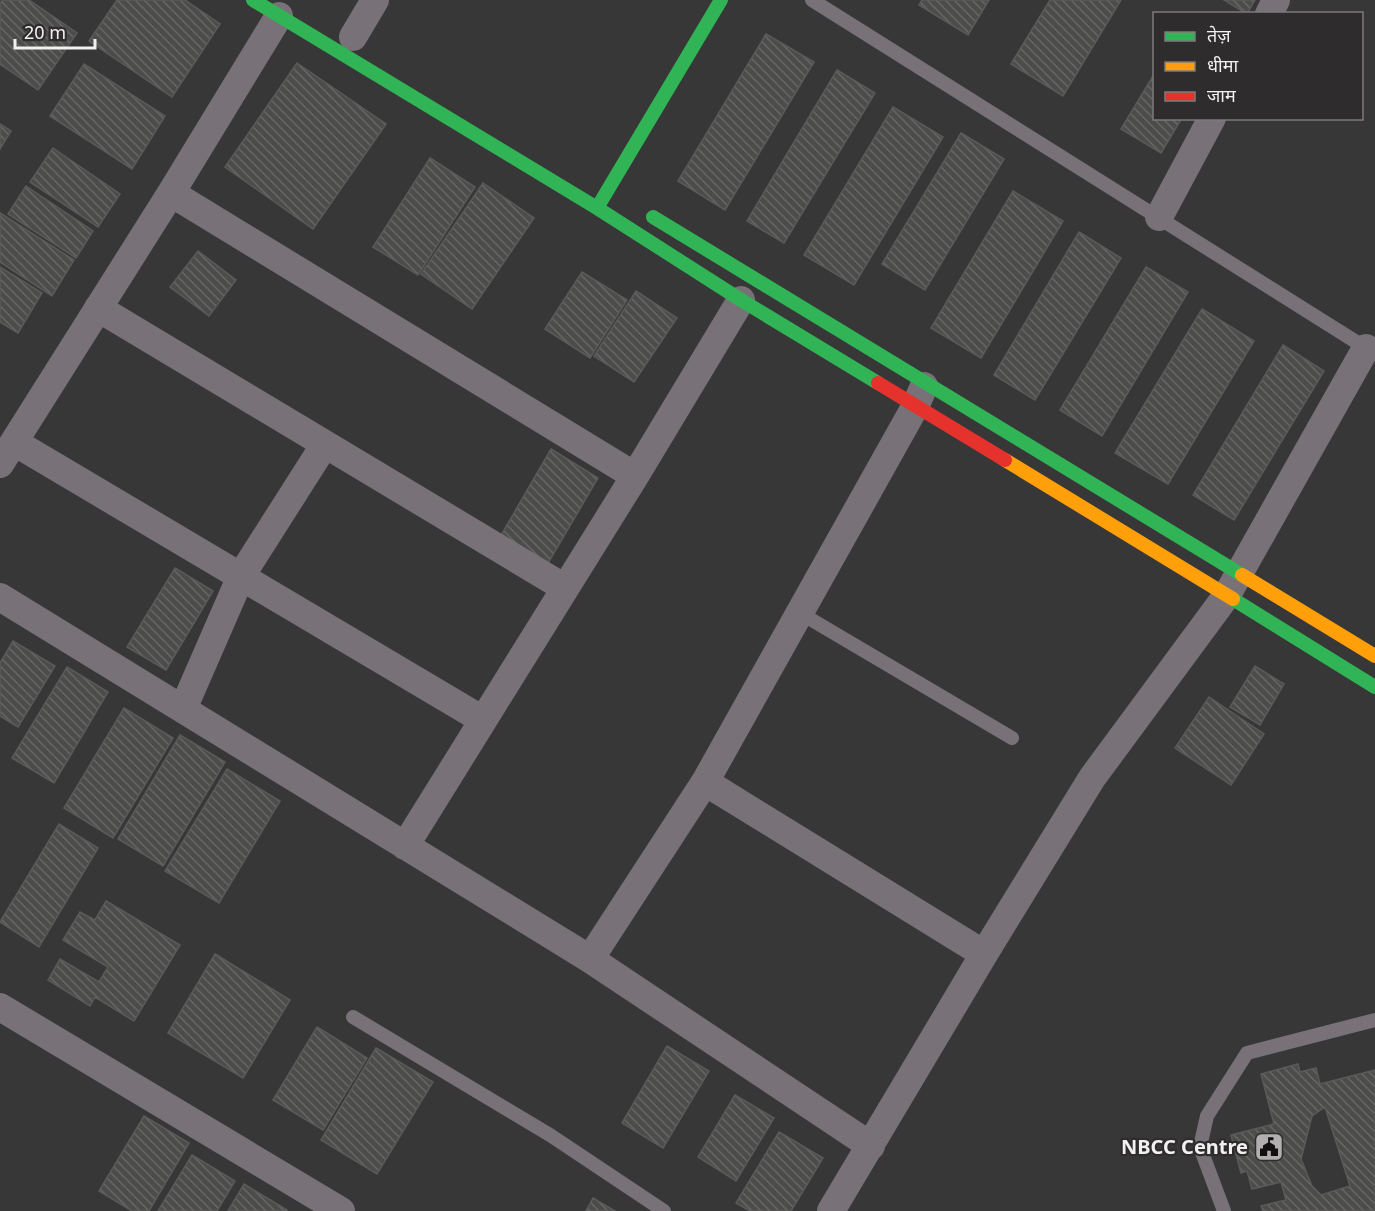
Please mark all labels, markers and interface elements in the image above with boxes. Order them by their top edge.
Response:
scale bar [15,12,94,50]
legend [1153,12,1363,120]
text: 20 m [24,20,66,44]
text: तेज़ [1207,23,1231,47]
text: धीमा [1207,53,1238,77]
text: जाम [1207,83,1237,107]
public building icon: NBCC Centre [1253,1131,1285,1163]
place label: NBCC Centre [1121,1133,1248,1160]

